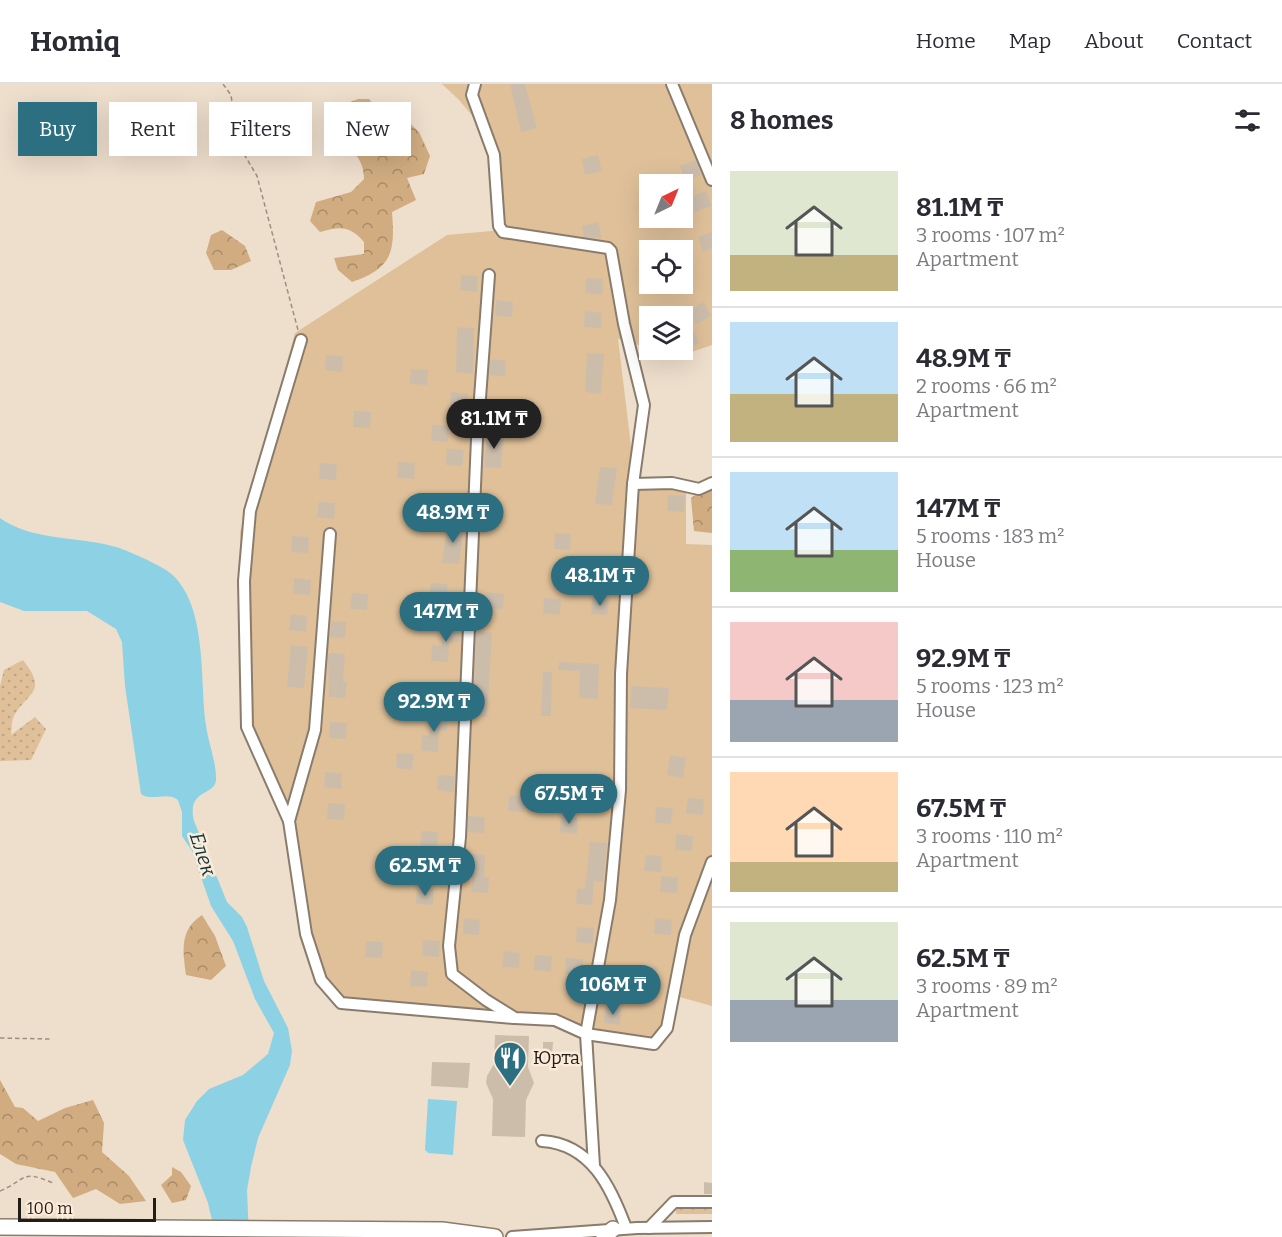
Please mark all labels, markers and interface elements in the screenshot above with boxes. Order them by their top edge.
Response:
text: Homiq [30,25,120,58]
text: Home [916,28,976,54]
text: Map [1009,28,1051,54]
text: About [1084,28,1144,54]
text: Contact [1177,28,1252,54]
chip: Buy [18,102,97,156]
chip: Rent [109,102,197,156]
chip: Filters [209,102,312,156]
chip: New [324,102,411,156]
icon: filters [1231,104,1264,137]
text: 8 homes [730,105,834,136]
north arrow [639,174,693,228]
map controls [639,174,693,360]
text: 81.1M ₸ [916,192,1003,223]
icon: home [778,195,850,267]
text: 3 rooms · 107 m² [916,223,1065,247]
button: locate [639,240,693,294]
text: Apartment [916,247,1019,271]
button: layers [639,306,693,360]
text: 48.9M ₸ [916,343,1011,374]
icon: home [778,346,850,418]
text: 2 rooms · 66 m² [916,374,1057,398]
text: Apartment [916,398,1019,422]
pin: 81.1M ₸ [439,399,549,450]
text: 81.1M ₸ [460,406,528,430]
pin: 48.9M ₸ [398,493,508,544]
text: 147M ₸ [916,493,1000,524]
icon: home [778,496,850,568]
text: 48.9M ₸ [416,500,490,524]
text: 5 rooms · 183 m² [916,524,1064,548]
text: House [916,548,976,572]
pin: 48.1M ₸ [545,556,655,607]
text: 48.1M ₸ [565,563,635,587]
pin: 147M ₸ [397,592,495,643]
text: 147M ₸ [414,599,478,623]
text: 92.9M ₸ [916,643,1010,674]
icon: home [778,646,850,718]
text: 5 rooms · 123 m² [916,674,1064,698]
pin: 92.9M ₸ [379,682,489,733]
text: 92.9M ₸ [398,689,470,713]
text: House [916,698,976,722]
pin: 67.5M ₸ [514,774,624,825]
text: 67.5M ₸ [534,781,604,805]
text: 67.5M ₸ [916,793,1006,824]
icon: home [778,796,850,868]
text: 3 rooms · 110 m² [916,824,1063,848]
water label: Елек [185,829,222,880]
pin: 62.5M ₸ [370,846,480,897]
text: Apartment [916,848,1019,872]
text: 62.5M ₸ [389,853,461,877]
text: 62.5M ₸ [916,943,1010,974]
icon: home [778,946,850,1018]
pin: 106M ₸ [564,965,662,1016]
text: 106M ₸ [580,972,646,996]
text: 3 rooms · 89 m² [916,974,1058,998]
text: Apartment [916,998,1019,1022]
restaurant icon: Юрта [492,1040,528,1087]
place label: Юрта [533,1047,580,1069]
scale bar [18,1195,156,1222]
text: 100 m [27,1199,72,1218]

